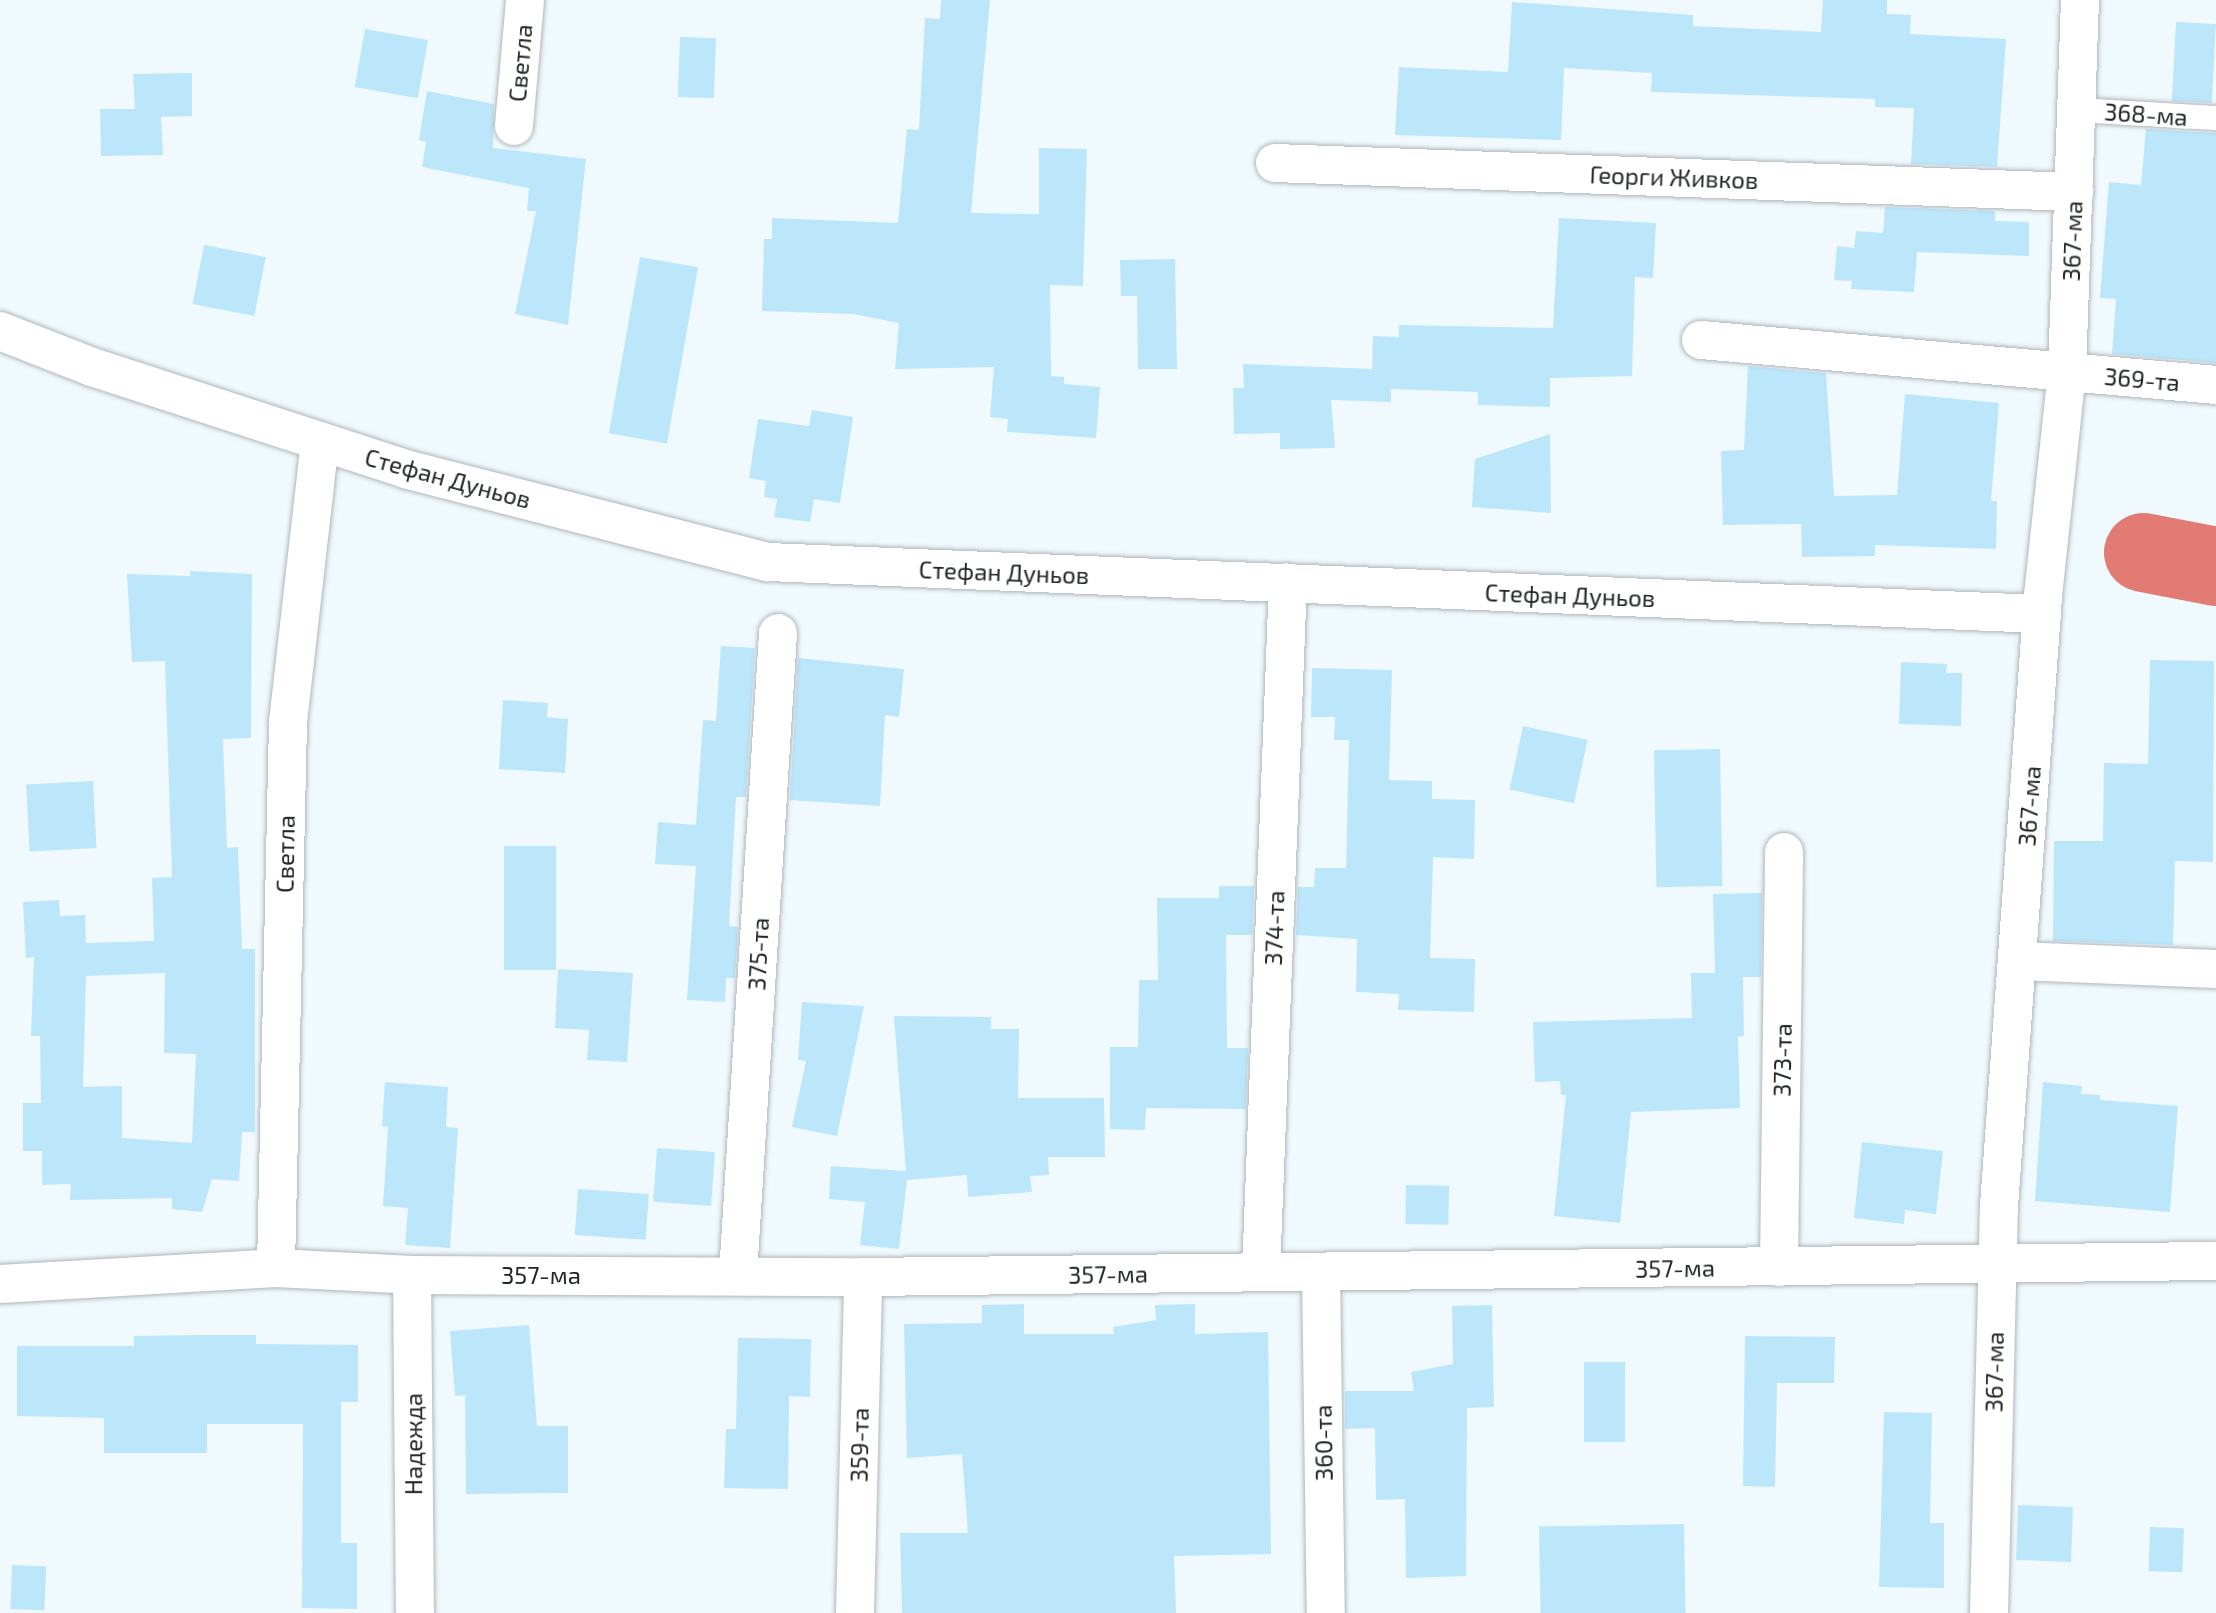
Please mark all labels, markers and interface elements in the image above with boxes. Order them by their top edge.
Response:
street label: Светла [502,23,538,103]
street label: 368-ма [2103,97,2189,131]
street label: Георги Живков [1589,160,1759,194]
street label: 367-ма [2056,200,2088,282]
street label: 369-та [2103,361,2181,397]
street label: Стефан Дуньов [362,442,534,514]
street label: Стефан Дуньов [918,555,1090,589]
street label: Стефан Дуньов [1484,578,1656,612]
street label: 367-ма [2012,765,2046,847]
street label: Светла [270,815,300,893]
street label: 374-та [1258,890,1290,966]
street label: 375-та [742,917,774,991]
street label: 373-та [1767,1023,1797,1097]
street label: 357-ма [1635,1253,1715,1283]
street label: 357-ма [1068,1259,1148,1289]
street label: 357-ма [501,1261,581,1289]
street label: 367-ма [1979,1331,2009,1413]
street label: Надежда [399,1393,427,1495]
street label: 360-та [1308,1405,1338,1481]
street label: 359-та [844,1407,874,1483]

